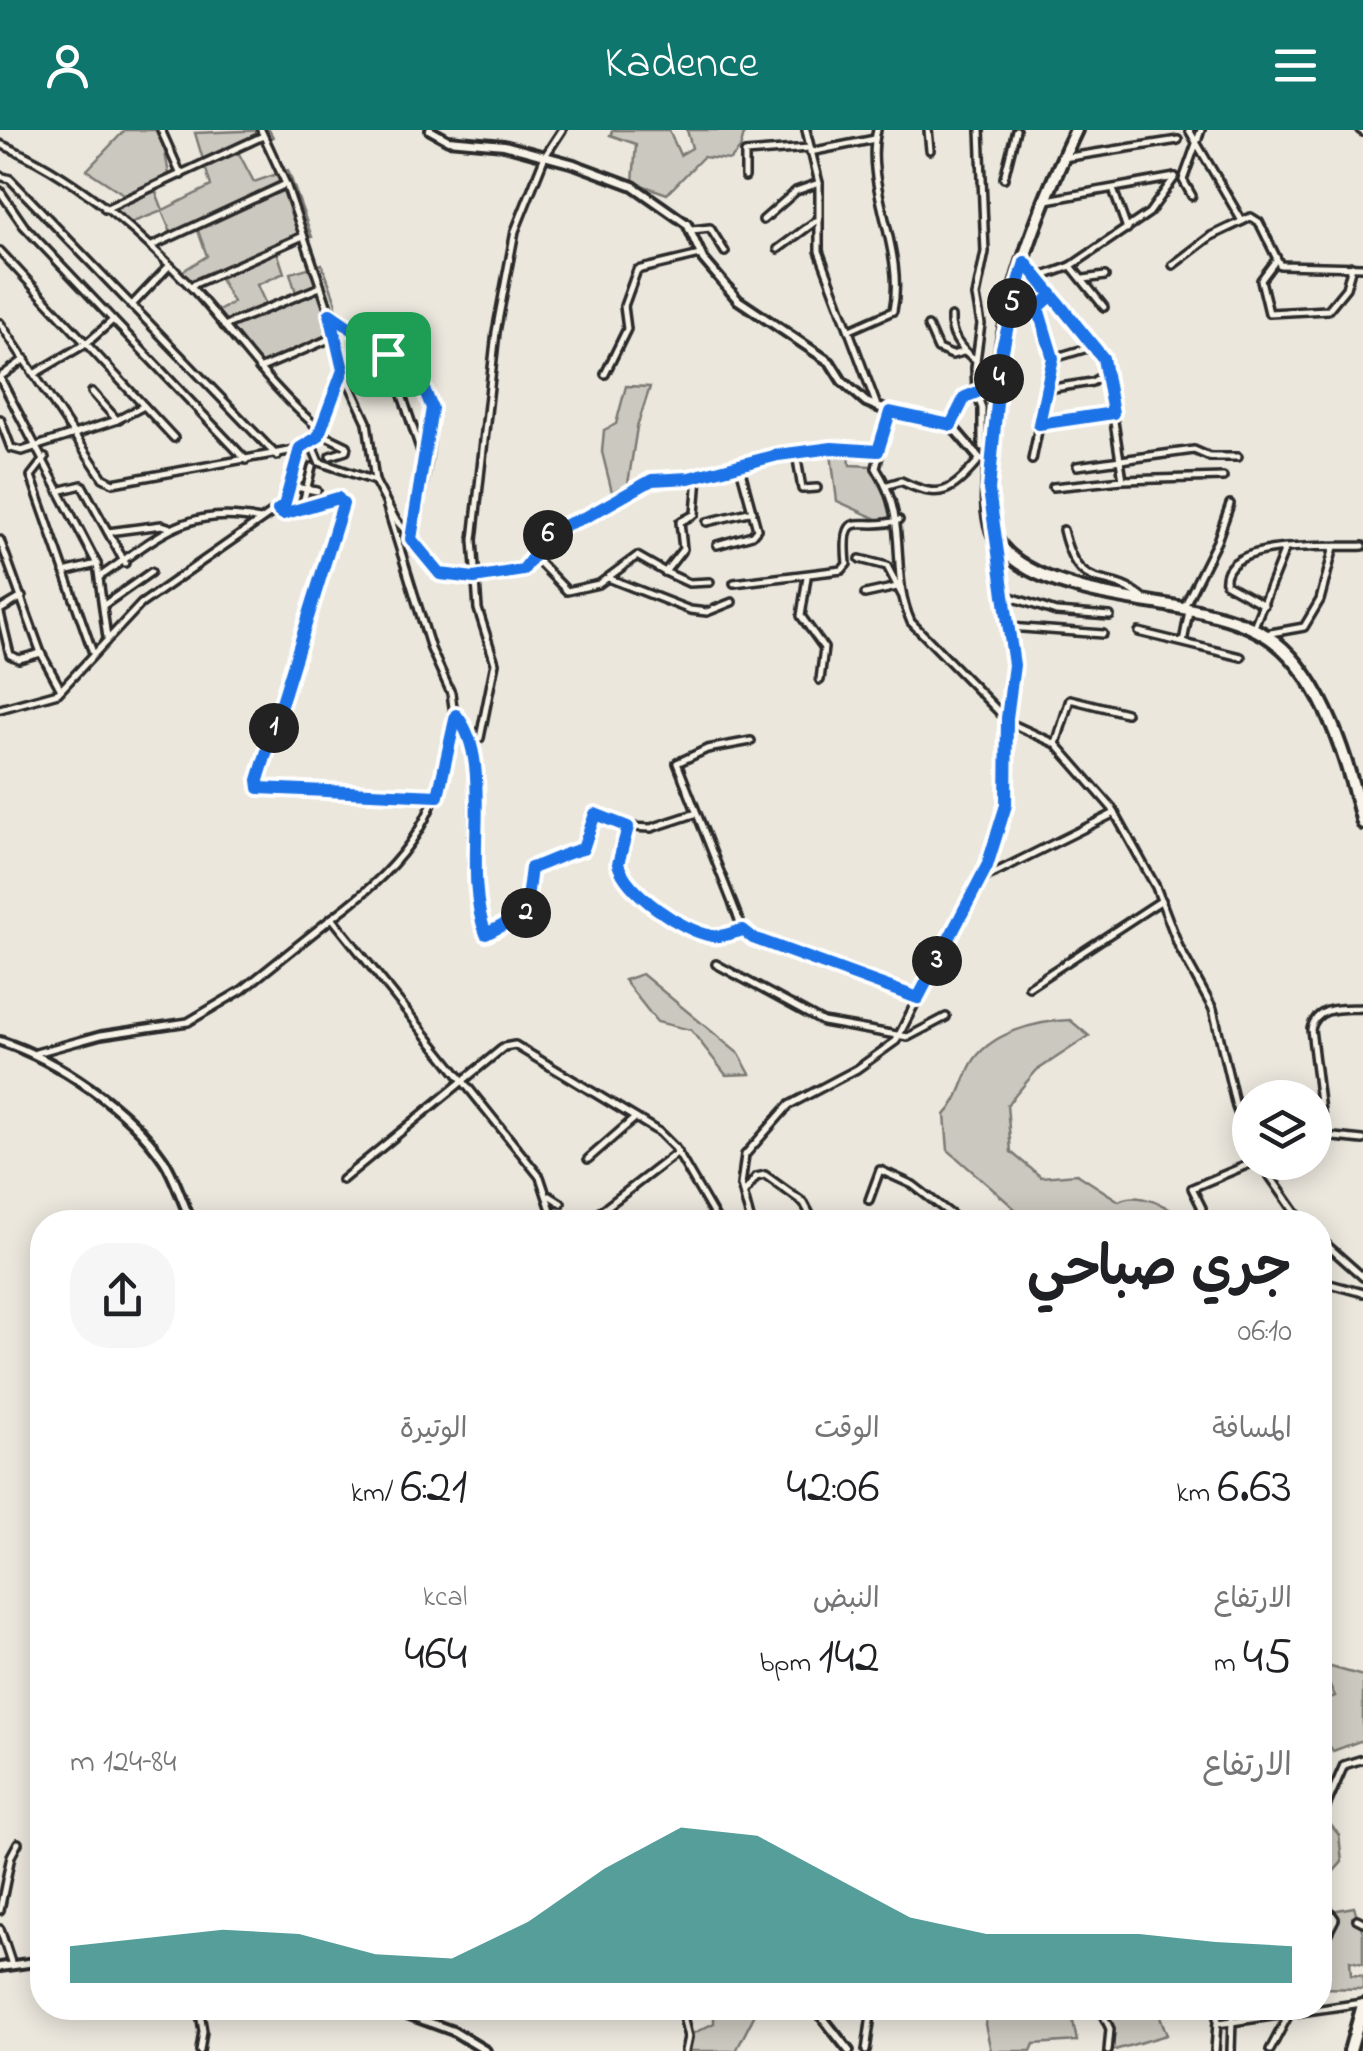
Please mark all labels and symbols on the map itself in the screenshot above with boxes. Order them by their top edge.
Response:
pin: 5 [987,278,1037,328]
pin [346,312,431,397]
pin: 4 [974,354,1024,404]
pin: 6 [523,510,573,560]
pin: 1 [249,703,299,753]
pin: 2 [501,888,551,938]
pin: 3 [912,936,962,986]

